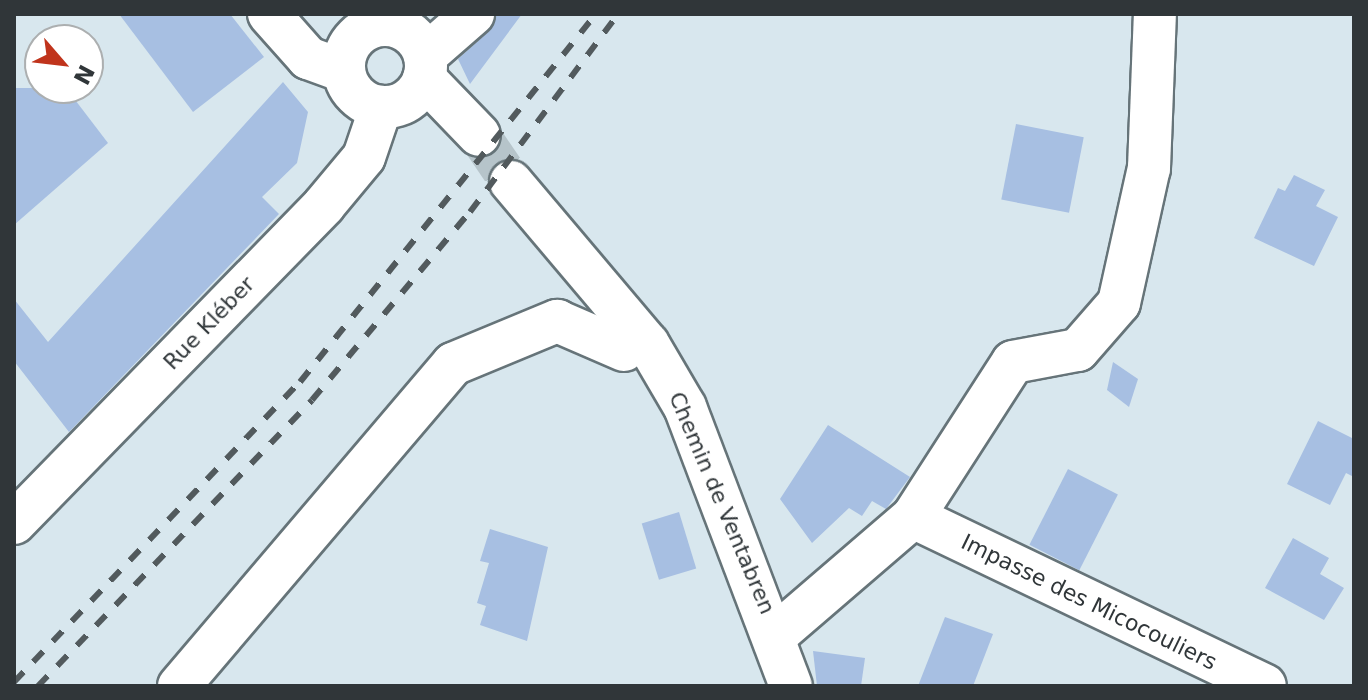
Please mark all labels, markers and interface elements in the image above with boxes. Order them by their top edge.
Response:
north arrow [24,24,104,104]
text: N [69,61,99,89]
street label: Rue Kléber [158,271,260,375]
street label: Chemin de Ventabren [663,388,781,618]
street label: Impasse des Micocouliers [957,529,1221,675]

